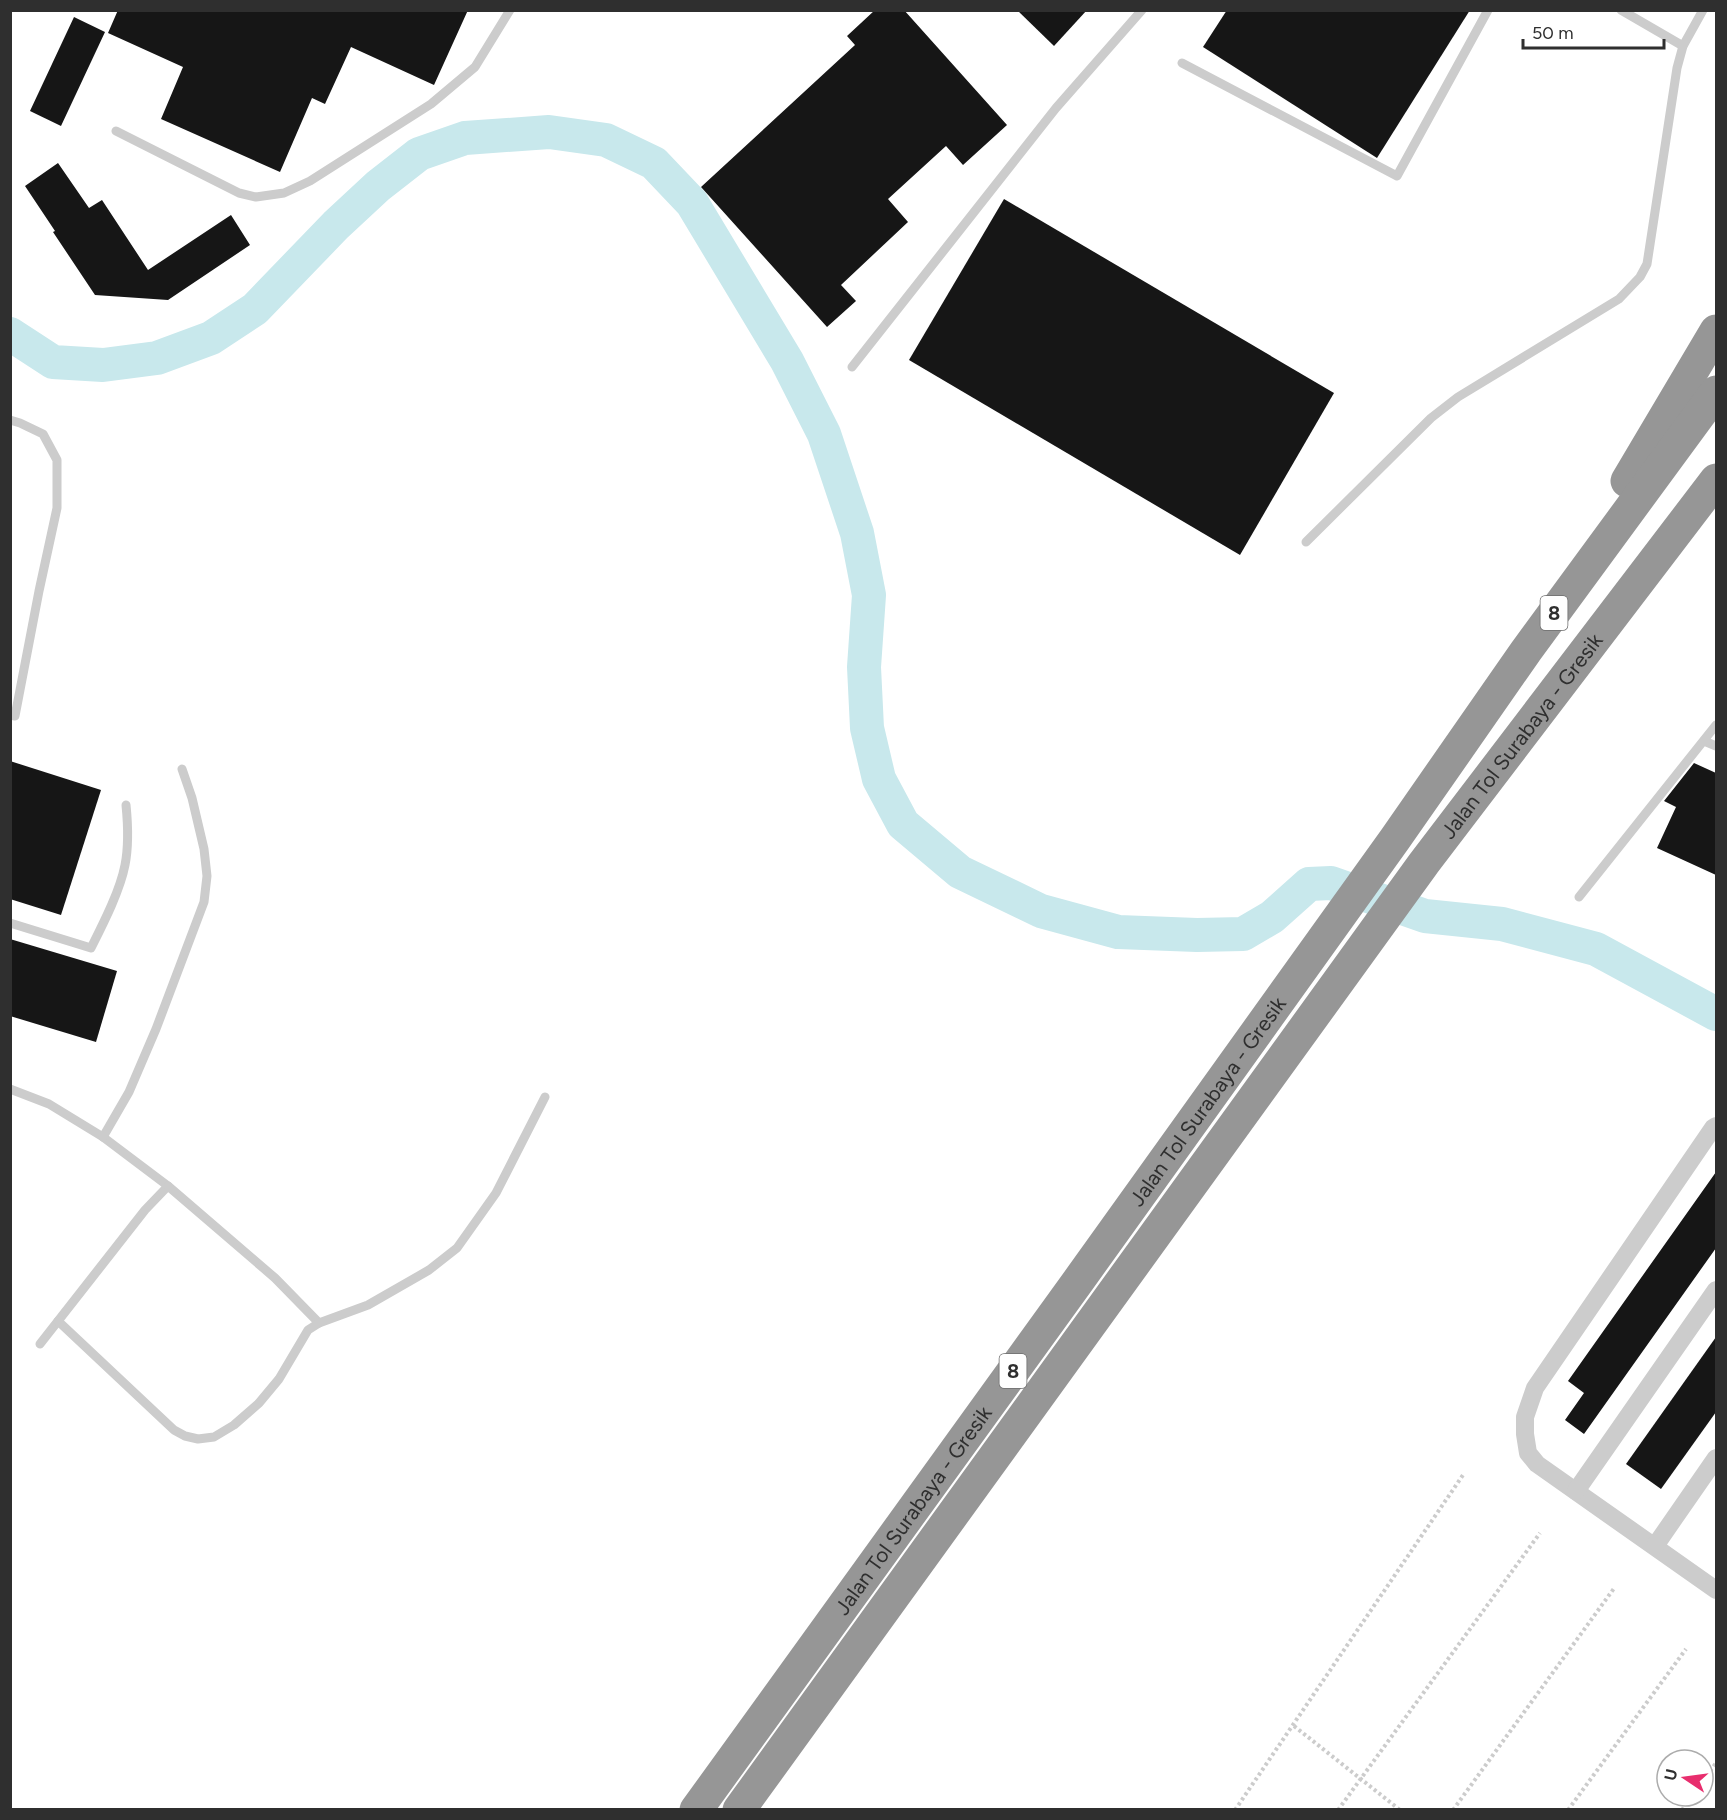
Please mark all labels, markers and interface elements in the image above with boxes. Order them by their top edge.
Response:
scale bar [1523,12,1664,50]
text: 50 m [1532,22,1574,44]
road number: 8 [1540,596,1568,630]
street label: Jalan Tol Surabaya - Gresik [1435,627,1608,843]
street label: Jalan Tol Surabaya - Gresik [1124,991,1291,1211]
road number: 8 [1000,1354,1026,1388]
street label: Jalan Tol Surabaya - Gresik [829,1400,997,1619]
north arrow [1655,1748,1715,1808]
text: U [1660,1767,1681,1782]

